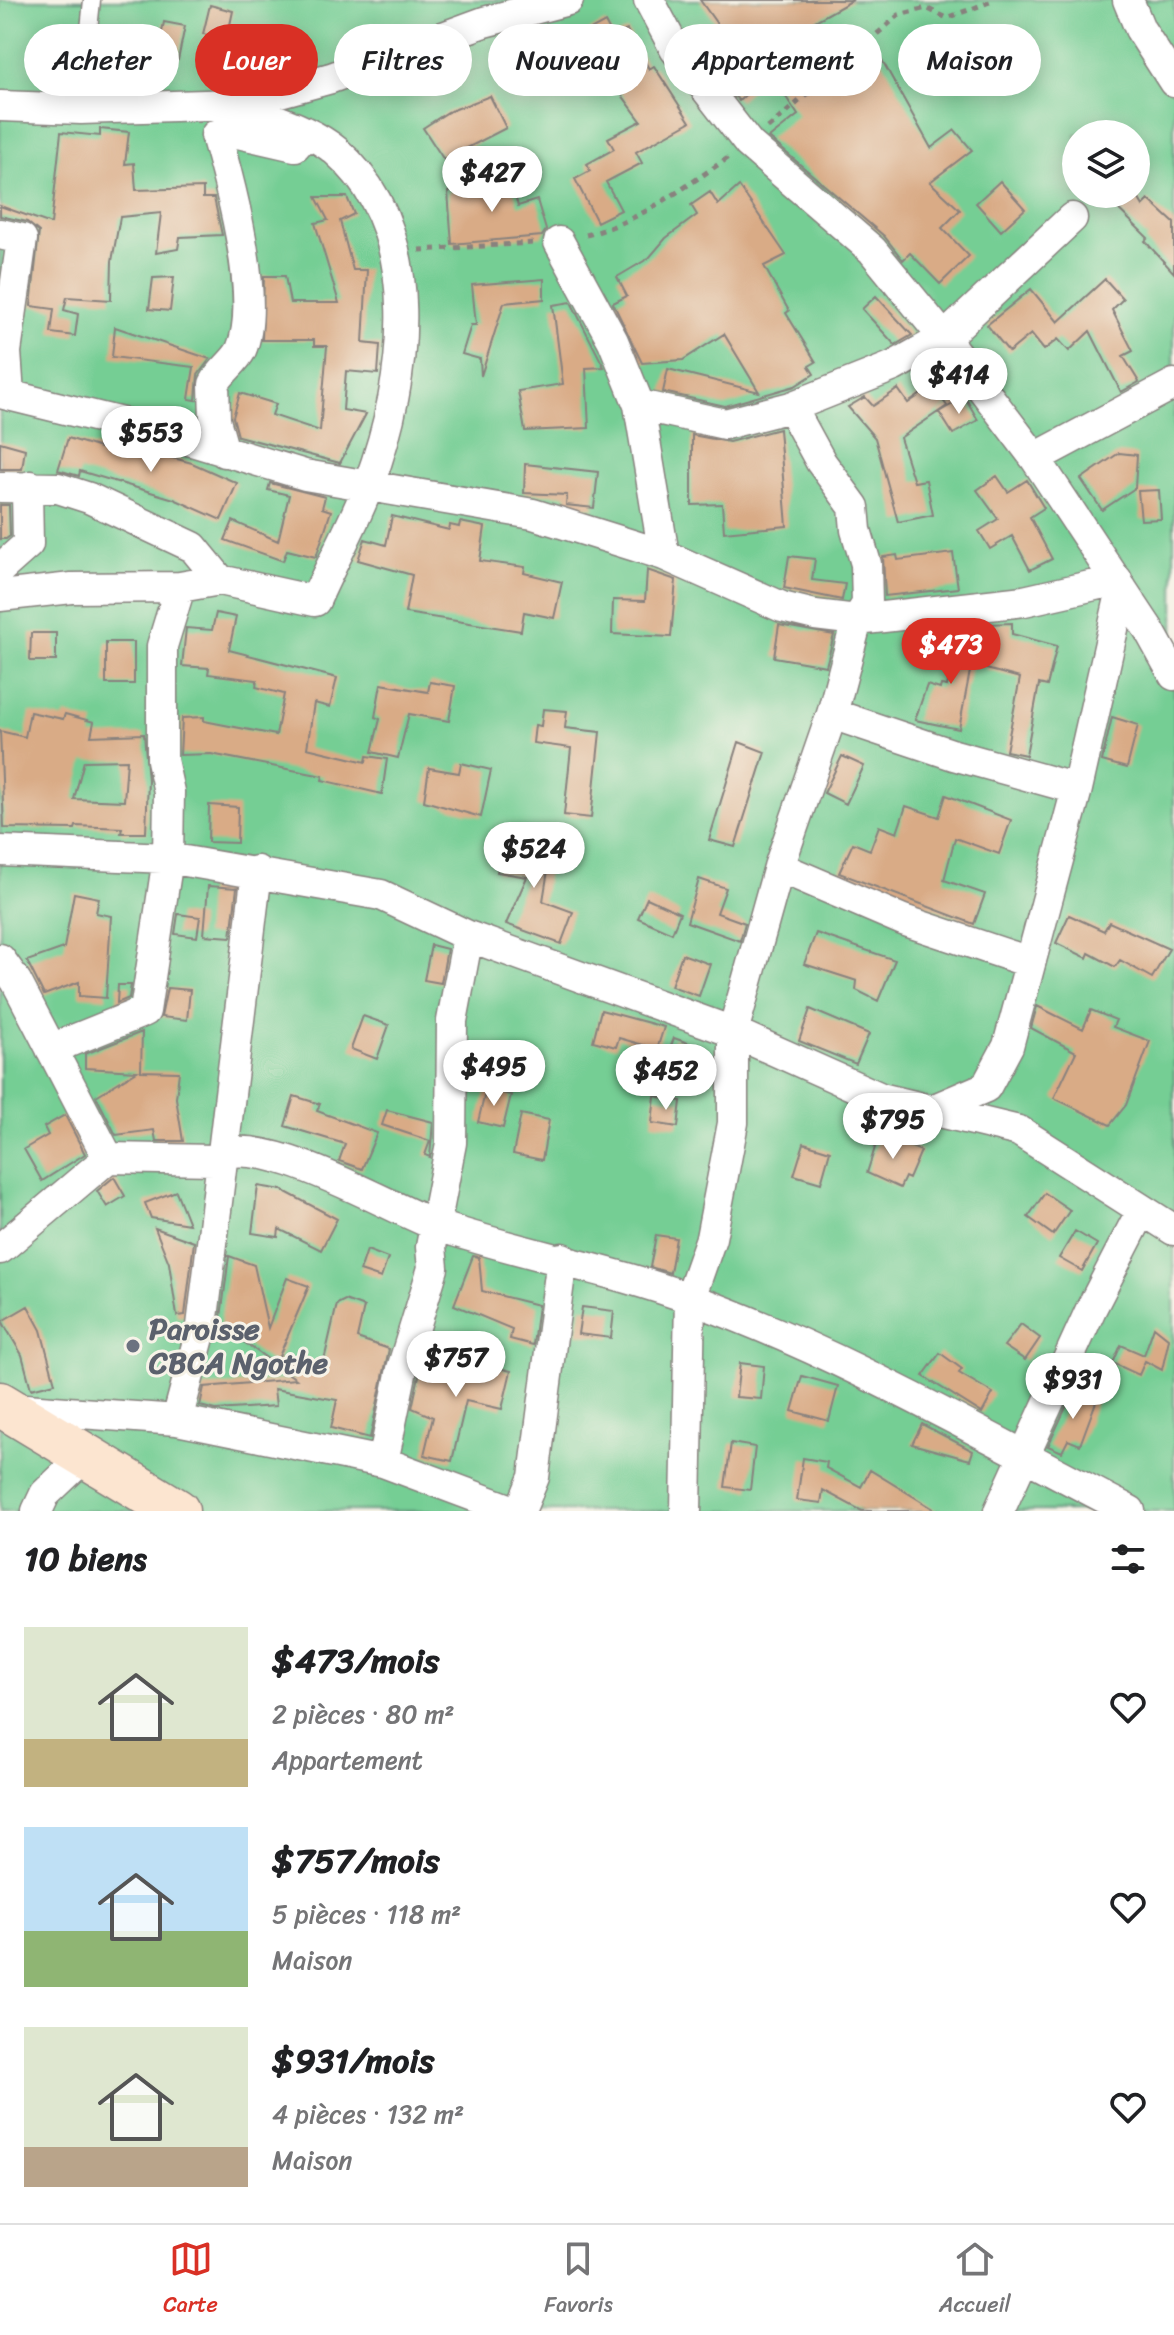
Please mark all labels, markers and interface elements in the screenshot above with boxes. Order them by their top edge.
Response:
chip: Acheter [24,24,179,96]
chip: Louer [195,24,318,96]
chip: Filtres [334,24,472,96]
chip: Nouveau [488,24,648,96]
chip: Appartement [664,24,882,96]
chip: Maison [898,24,1041,96]
map controls [1062,120,1150,208]
button: layers [1062,120,1150,208]
pin: $427 [445,146,539,214]
text: $427 [460,149,524,195]
pin: $414 [912,348,1006,416]
text: $414 [928,351,990,397]
pin: $553 [104,406,198,474]
text: $553 [119,409,183,455]
pin: $473 [904,618,998,686]
text: $473 [920,621,982,667]
pin: $524 [487,822,581,890]
text: $524 [502,825,566,871]
pin: $495 [447,1040,541,1108]
text: $495 [461,1043,527,1089]
pin: $452 [619,1044,713,1112]
text: $452 [634,1047,698,1093]
pin: $795 [846,1093,940,1161]
text: $795 [861,1096,925,1142]
place label: Paroisse CBCA Ngothe [148,1302,328,1390]
pin: $757 [409,1331,503,1399]
text: $757 [424,1334,488,1380]
marker: Paroisse CBCA Ngothe [124,1337,142,1355]
pin: $931 [1026,1353,1120,1421]
text: $931 [1044,1356,1102,1402]
text: 10 biens [24,1529,147,1589]
icon: filters [1106,1537,1150,1581]
text: $473/mois [272,1631,439,1691]
icon: home [88,1659,184,1755]
icon: heart [1106,1685,1150,1729]
text: 2 pièces · 80 m² [272,1691,455,1737]
text: Appartement [272,1737,423,1783]
text: $757/mois [272,1831,440,1891]
icon: home [88,1859,184,1955]
icon: heart [1106,1885,1150,1929]
text: 5 pièces · 118 m² [272,1891,461,1937]
text: Maison [272,1937,352,1983]
text: $931/mois [272,2031,434,2091]
icon: home [88,2059,184,2155]
icon: heart [1106,2085,1150,2129]
text: 4 pièces · 132 m² [272,2091,464,2137]
text: Maison [272,2137,352,2183]
tab: Carte [163,2237,218,2324]
tab: Favoris [544,2237,613,2324]
tab: Accueil [939,2237,1011,2324]

